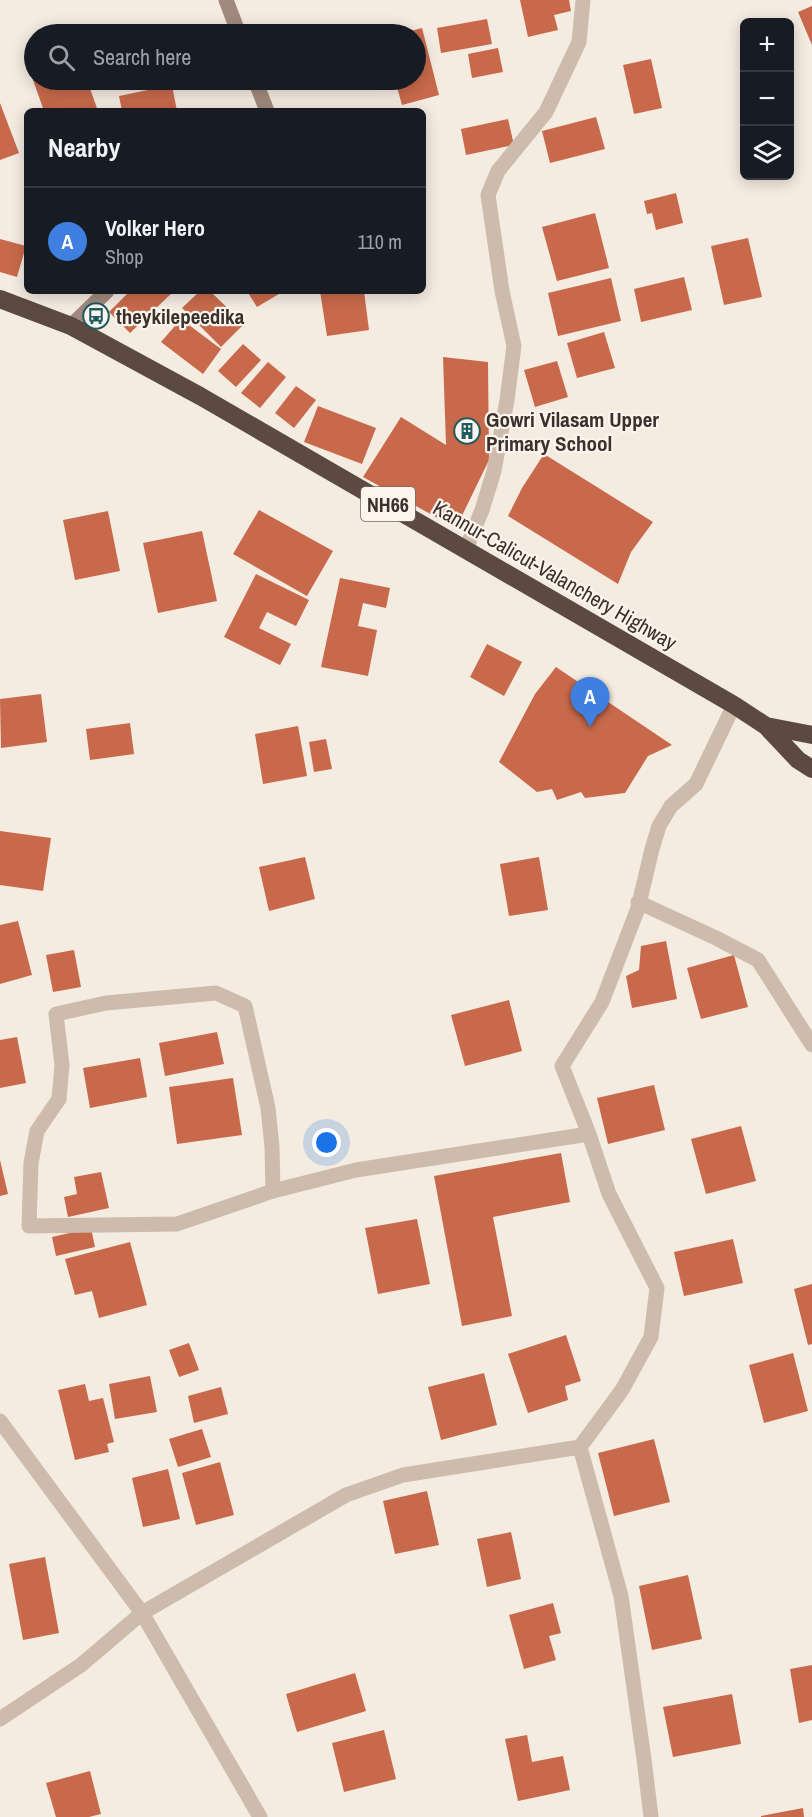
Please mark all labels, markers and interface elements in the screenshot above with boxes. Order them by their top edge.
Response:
map controls [740,18,794,180]
button: + [740,18,794,72]
search box [24,24,426,90]
icon: search [45,41,78,74]
text: Search here [93,42,191,72]
button: − [740,72,794,126]
button: layers [740,126,794,180]
text: Nearby [48,130,120,165]
text: Volker Hero [105,213,205,243]
text: A [62,228,73,255]
text: 110 m [358,228,402,255]
text: Shop [105,243,143,270]
bus stop icon: theykilepeedika [81,301,111,331]
place label: theykilepeedika [116,302,245,331]
place label: Gowri Vilasam Upper Primary School [486,405,659,458]
building icon: Gowri Vilasam Upper Primary School [452,416,482,446]
road number: NH66 [361,487,415,521]
street label: Kannur-Calicut-Valanchery Highway [428,493,683,657]
pin: A [570,678,610,727]
your location [312,1128,341,1157]

